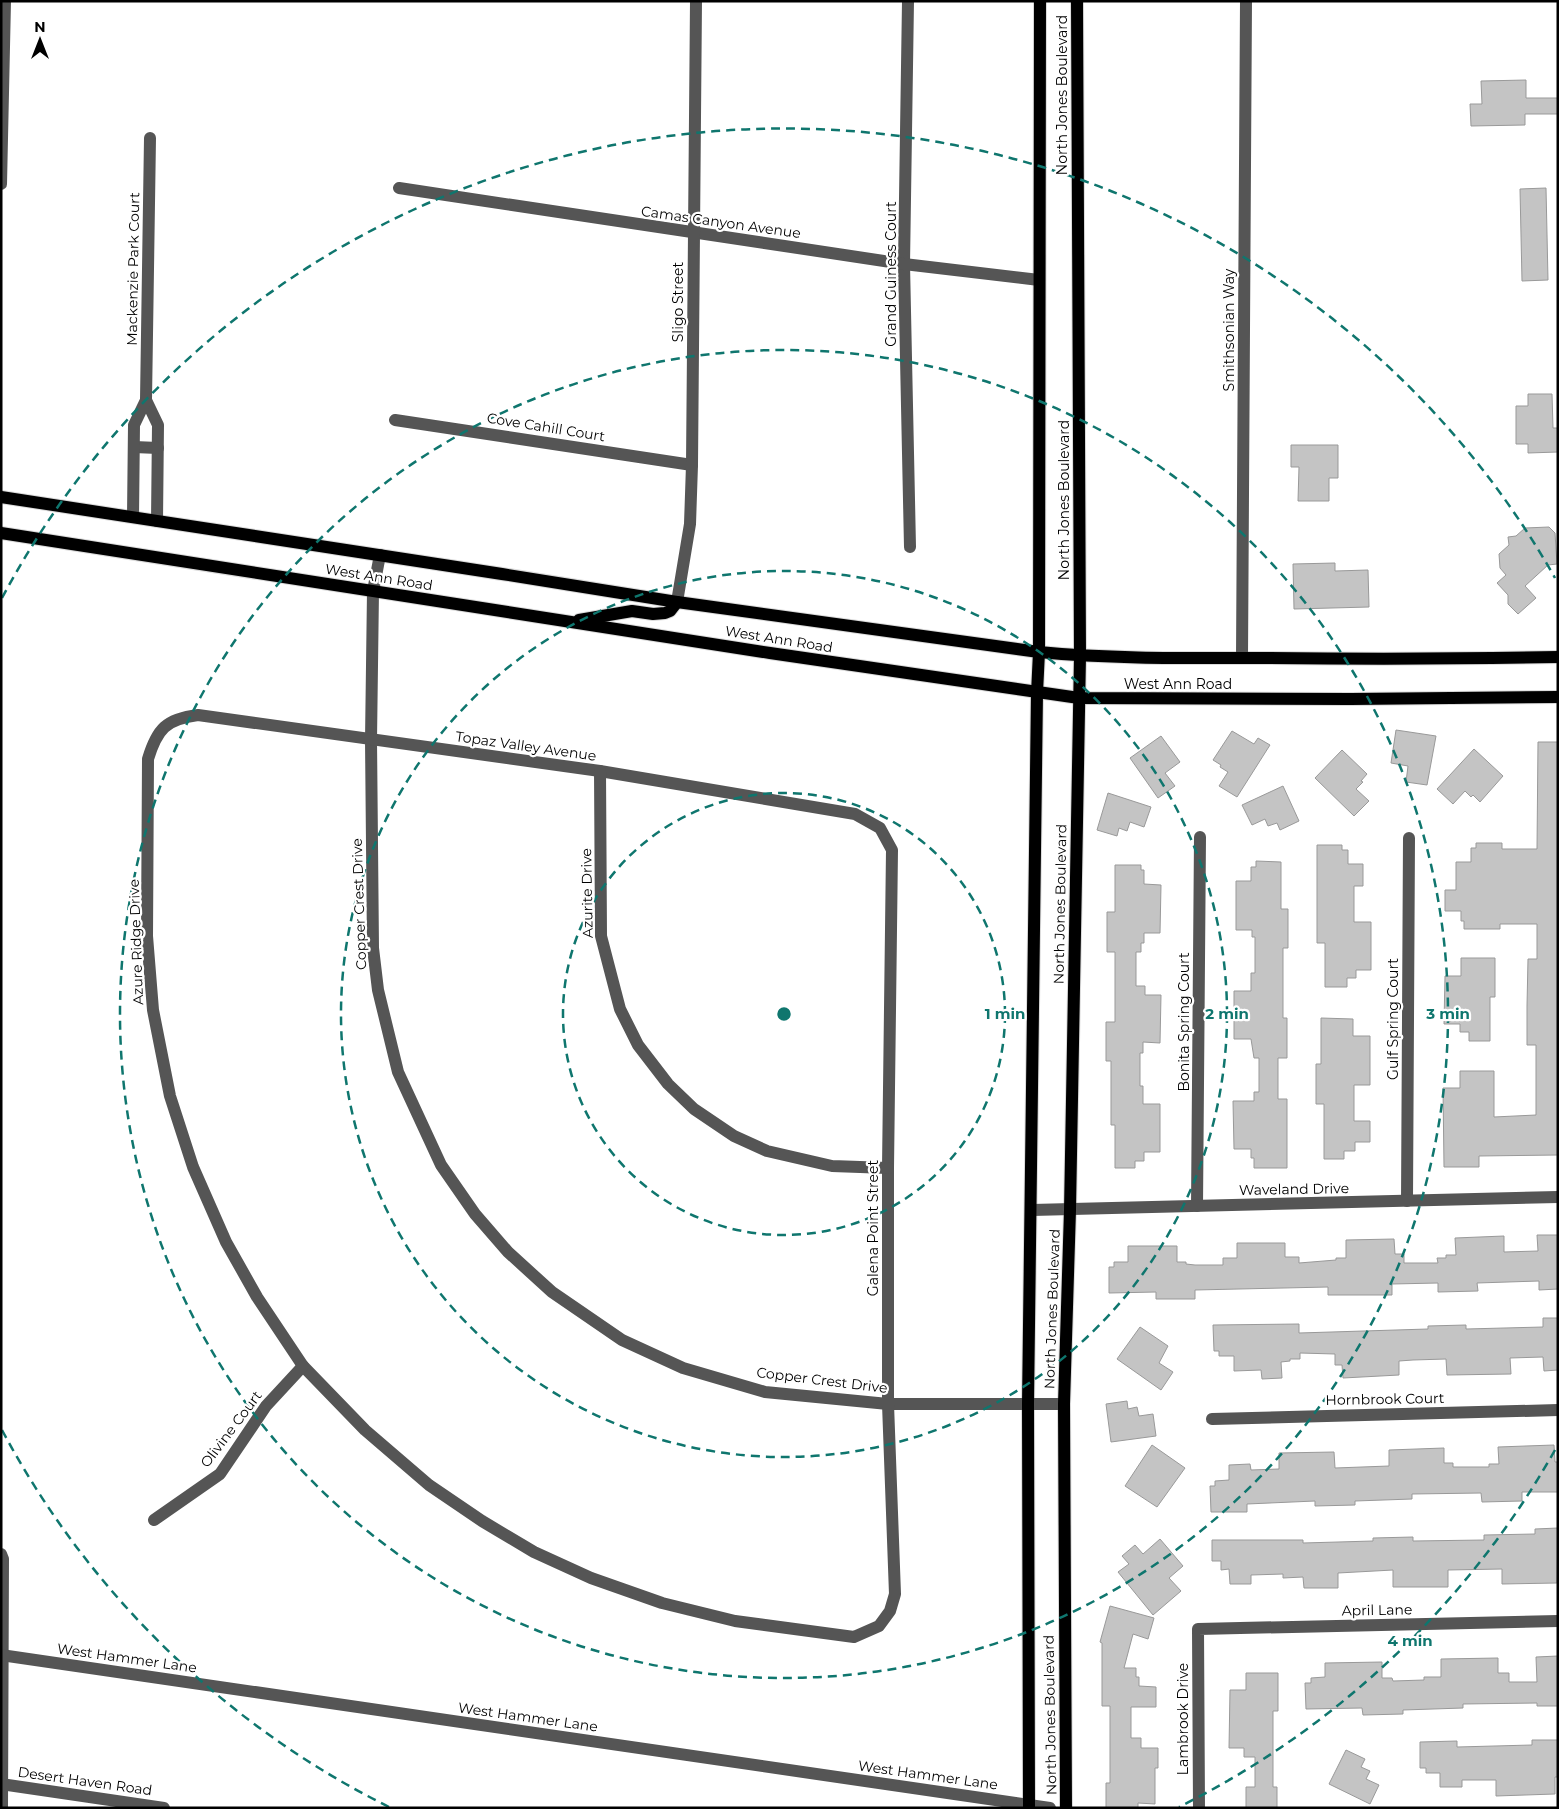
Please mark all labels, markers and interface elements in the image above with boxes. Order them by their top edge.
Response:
north arrow [15,15,65,65]
street label: North Jones Boulevard [1053,15,1071,175]
text: N [34,18,46,36]
street label: Mackenzie Park Court [123,192,143,346]
street label: Grand Guiness Court [882,201,900,347]
street label: Camas Canyon Avenue [640,202,802,242]
street label: Sligo Street [669,261,687,342]
street label: Smithsonian Way [1220,268,1238,391]
street label: Cove Cahill Court [486,409,607,445]
street label: North Jones Boulevard [1055,420,1073,580]
street label: West Ann Road [324,560,434,594]
street label: West Ann Road [724,622,834,656]
street label: West Ann Road [1124,675,1232,693]
street label: Topaz Valley Avenue [455,727,597,765]
street label: North Jones Boulevard [1050,824,1070,984]
street label: Copper Crest Drive [348,838,370,970]
street label: Azurite Drive [577,848,597,938]
street label: Azure Ridge Drive [125,879,147,1005]
street label: Bonita Spring Court [1175,952,1193,1092]
street label: Gulf Spring Court [1384,958,1402,1080]
text: 1 min [985,1004,1025,1023]
text: 2 min [1205,1004,1249,1023]
text: 3 min [1425,1004,1470,1023]
centre of rings [775,1005,793,1023]
street label: Galena Point Street [864,1160,882,1296]
street label: Waveland Drive [1239,1179,1349,1199]
street label: North Jones Boulevard [1040,1229,1064,1389]
street label: Copper Crest Drive [756,1363,888,1397]
street label: Olivine Court [196,1387,266,1471]
street label: Hornbrook Court [1325,1389,1445,1409]
street label: April Lane [1342,1600,1412,1620]
text: 4 min [1387,1631,1433,1650]
street label: North Jones Boulevard [1040,1635,1060,1795]
street label: West Hammer Lane [56,1639,198,1677]
street label: Lambrook Drive [1174,1663,1192,1775]
street label: West Hammer Lane [457,1698,599,1736]
street label: West Hammer Lane [857,1756,999,1794]
street label: Desert Haven Road [17,1763,153,1799]

